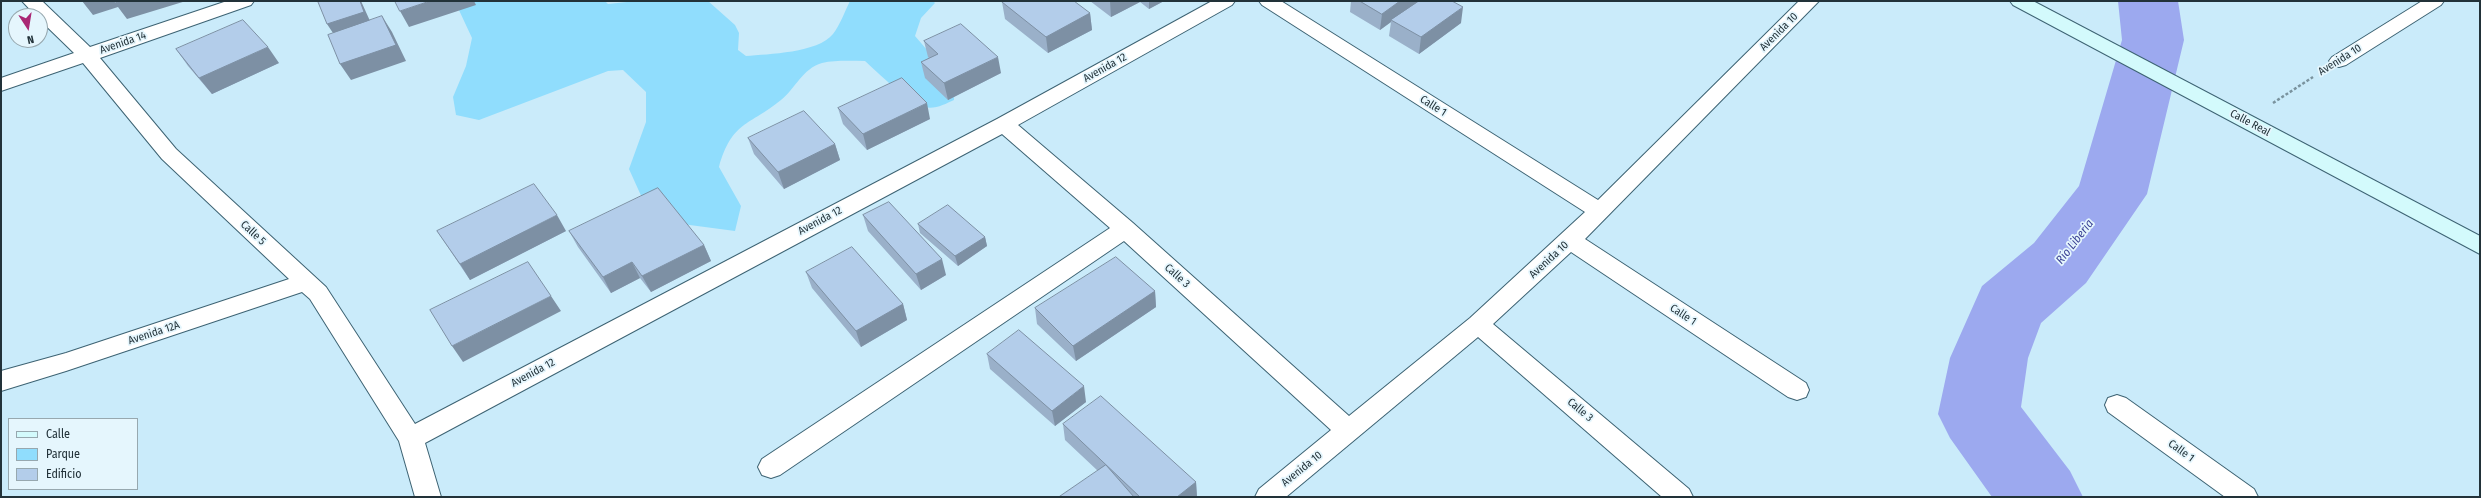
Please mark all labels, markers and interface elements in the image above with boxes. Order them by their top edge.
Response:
north arrow [8,8,48,48]
street label: Avenida 10 [1757,10,1801,54]
street label: Avenida 14 [98,29,148,57]
text: N [26,32,35,46]
street label: Avenida 10 [2316,42,2364,78]
street label: Avenida 12 [1081,51,1129,85]
street label: Calle 1 [1417,93,1449,119]
street label: Calle Real [2228,107,2272,139]
street label: Avenida 12 [796,204,844,238]
water label: Río Liberia [2053,217,2097,267]
street label: Calle 5 [238,218,268,248]
street label: Avenida 10 [1527,239,1571,281]
street label: Calle 3 [1162,261,1192,291]
street label: Calle 1 [1667,302,1699,328]
street label: Avenida 12A [127,318,181,348]
street label: Avenida 12 [509,356,557,390]
street label: Calle 3 [1564,395,1596,425]
legend [8,418,138,490]
text: Calle [46,427,70,441]
street label: Calle 1 [2165,437,2197,465]
text: Parque [46,447,80,461]
street label: Avenida 10 [1279,449,1325,489]
text: Edificio [46,467,82,481]

